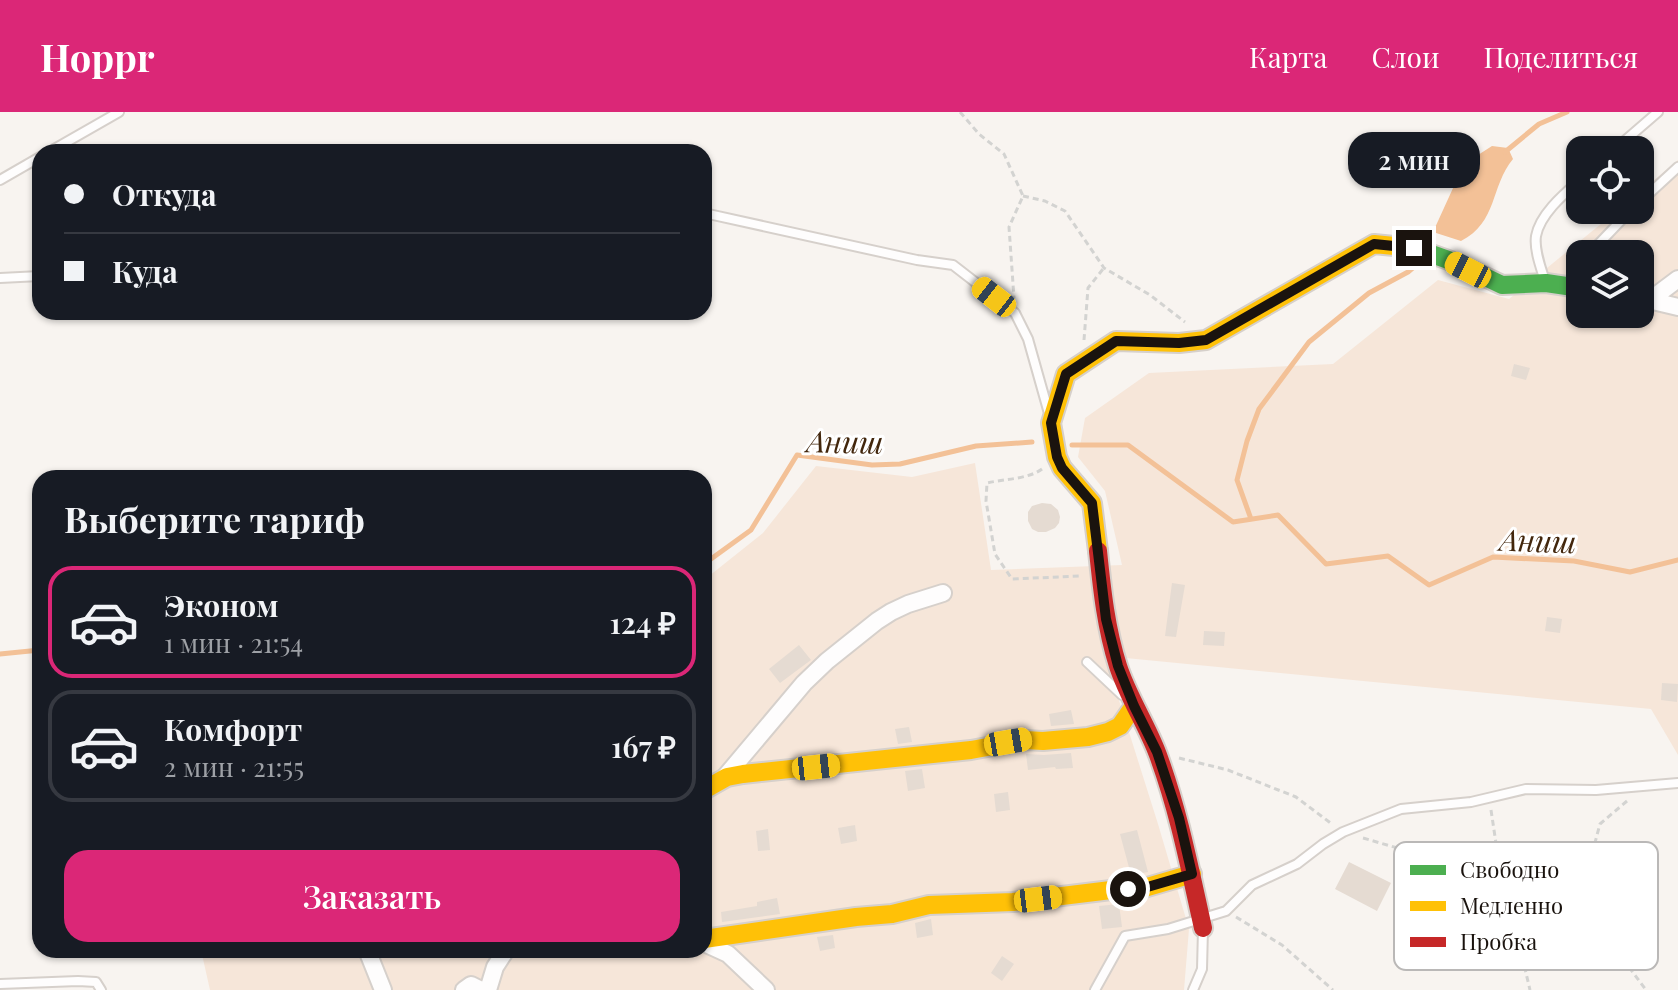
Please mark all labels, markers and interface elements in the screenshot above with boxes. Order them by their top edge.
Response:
text: Hoppr [40,31,155,82]
text: Карта [1249,38,1328,75]
text: Слои [1372,38,1439,75]
text: Поделиться [1483,38,1638,75]
callout: 2 мин [1348,132,1480,188]
map controls [1566,136,1654,328]
button: locate [1566,136,1654,224]
text: 2 мин [1378,142,1450,177]
text: Откуда [112,174,216,214]
route end [1396,230,1432,266]
button: layers [1566,240,1654,328]
car [1441,248,1495,292]
text: Куда [112,251,178,291]
car [968,273,1020,321]
water label: Аниш [803,420,884,462]
text: Выберите тариф [64,494,365,542]
water label: Аниш [1496,519,1577,561]
text: Эконом [164,585,279,625]
icon: car [68,586,140,658]
text: 124 ₽ [609,602,676,642]
text: 1 мин · 21:54 [164,625,303,660]
text: Комфорт [164,709,302,749]
icon: car [68,710,140,782]
text: 167 ₽ [611,726,676,766]
car [982,726,1034,758]
text: 2 мин · 21:55 [164,749,304,784]
car [791,753,841,781]
legend [1394,842,1658,970]
button: Заказать [64,850,680,942]
text: Свободно [1460,854,1559,884]
route start [1110,871,1146,907]
car [1013,884,1063,914]
text: Медленно [1460,890,1563,920]
text: Пробка [1460,926,1537,956]

